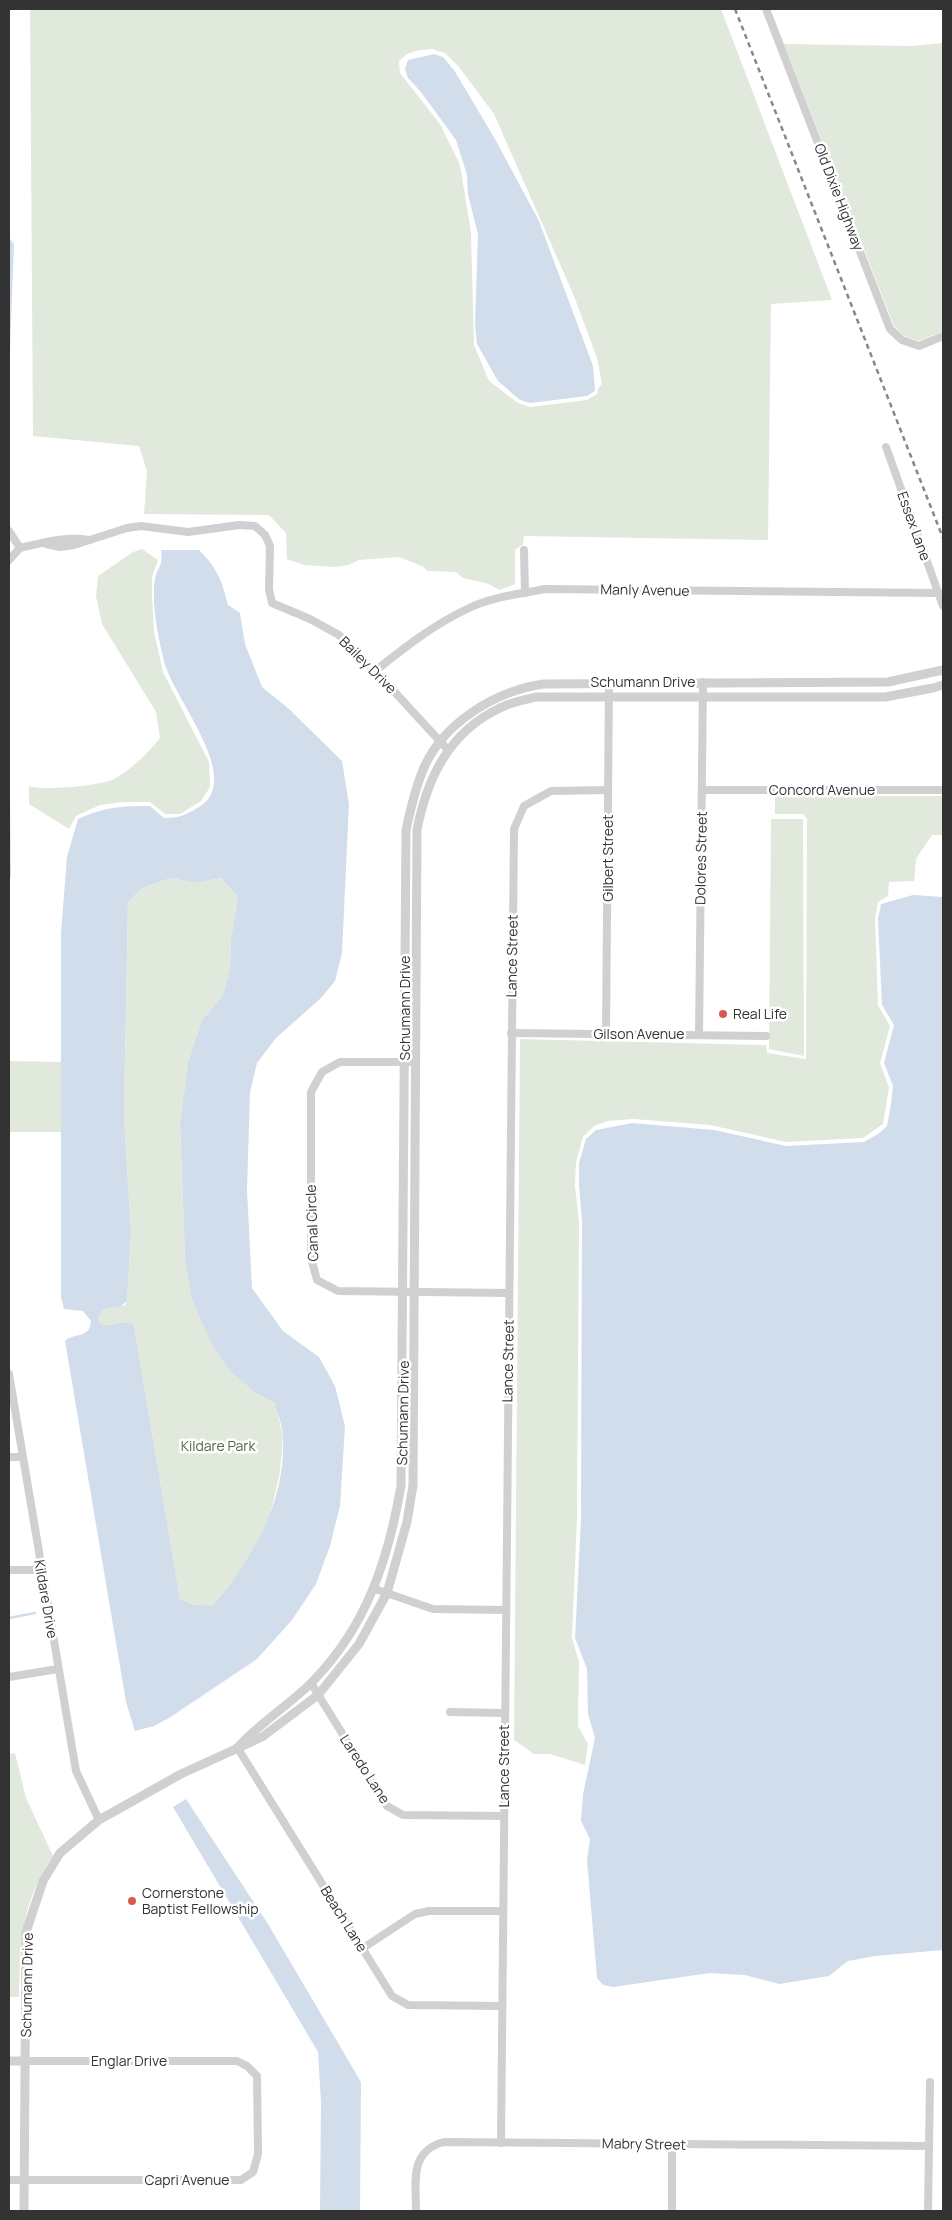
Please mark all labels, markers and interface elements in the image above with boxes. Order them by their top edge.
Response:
street label: Old Dixie Highway [810,141,869,254]
street label: Essex Lane [893,489,936,563]
street label: Manly Avenue [600,579,690,600]
street label: Bailey Drive [336,632,401,697]
street label: Schumann Drive [591,672,695,691]
street label: Concord Avenue [769,780,875,799]
street label: Dolores Street [690,811,711,905]
street label: Gilbert Street [598,814,617,902]
street label: Lance Street [501,914,522,998]
street label: Schumann Drive [395,956,414,1060]
place label: Real Life [733,1004,787,1023]
marker: Real Life [717,1008,729,1020]
street label: Gilson Avenue [593,1024,685,1043]
street label: Canal Circle [301,1184,322,1262]
street label: Lance Street [497,1319,518,1403]
street label: Schumann Drive [392,1360,413,1466]
park label: Kildare Park [181,1436,256,1455]
street label: Kildare Drive [30,1558,63,1640]
street label: Lance Street [494,1724,513,1807]
street label: Laredo Lane [336,1731,395,1807]
street label: Beach Lane [317,1882,372,1955]
place label: Cornerstone Baptist Fellowship [142,1883,259,1918]
marker: Cornerstone Baptist Fellowship [126,1895,138,1907]
street label: Schumann Drive [16,1932,37,2038]
street label: Englar Drive [91,2051,167,2070]
street label: Mabry Street [602,2133,687,2154]
street label: Capri Avenue [144,2170,230,2189]

